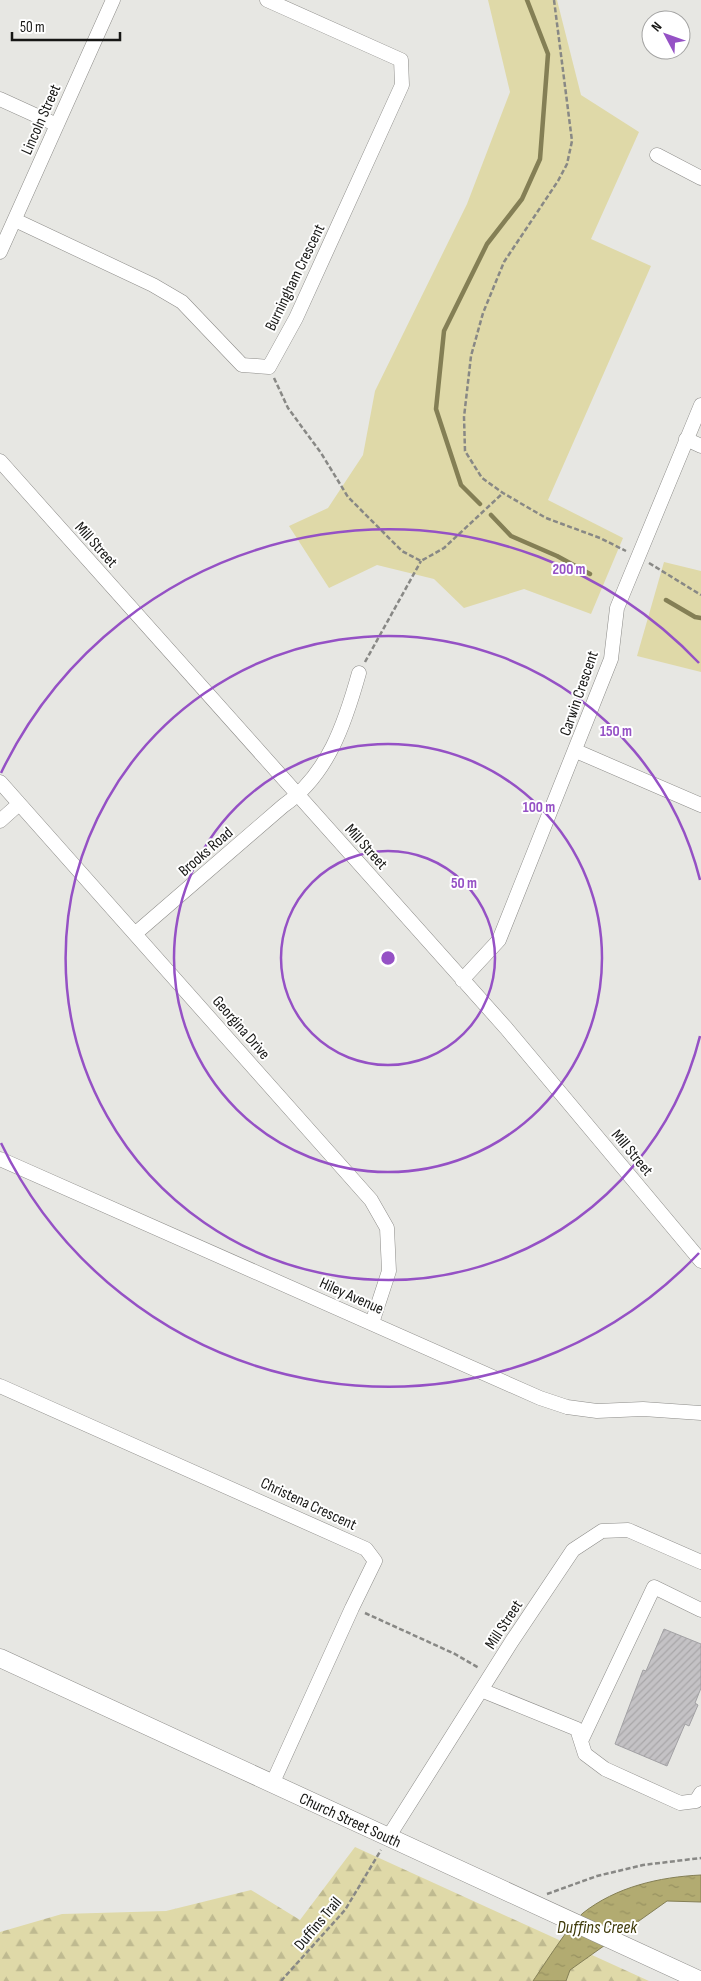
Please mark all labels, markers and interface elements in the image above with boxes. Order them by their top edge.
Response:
scale bar [12,10,120,42]
north arrow [641,10,691,60]
text: 50 m [20,18,45,37]
text: N [648,18,665,35]
street label: Lincoln Street [17,81,65,158]
street label: Burningham Crescent [261,221,329,334]
street label: Mill Street [71,518,121,572]
text: 200 m [552,560,586,579]
street label: Carwin Crescent [556,648,603,738]
text: 150 m [600,722,632,741]
text: 100 m [523,798,555,817]
street label: Mill Street [341,820,391,874]
street label: Brooks Road [175,823,237,881]
text: 50 m [451,874,477,893]
centre of rings [379,949,397,967]
street label: Georgina Drive [208,992,274,1064]
street label: Mill Street [607,1126,657,1180]
street label: Hiley Avenue [316,1274,386,1319]
street label: Christena Crescent [257,1474,359,1535]
street label: Mill Street [481,1597,527,1653]
street label: Church Street South [296,1789,404,1852]
street label: Duffins Trail [290,1893,346,1954]
water label: Duffins Creek [557,1917,638,1938]

